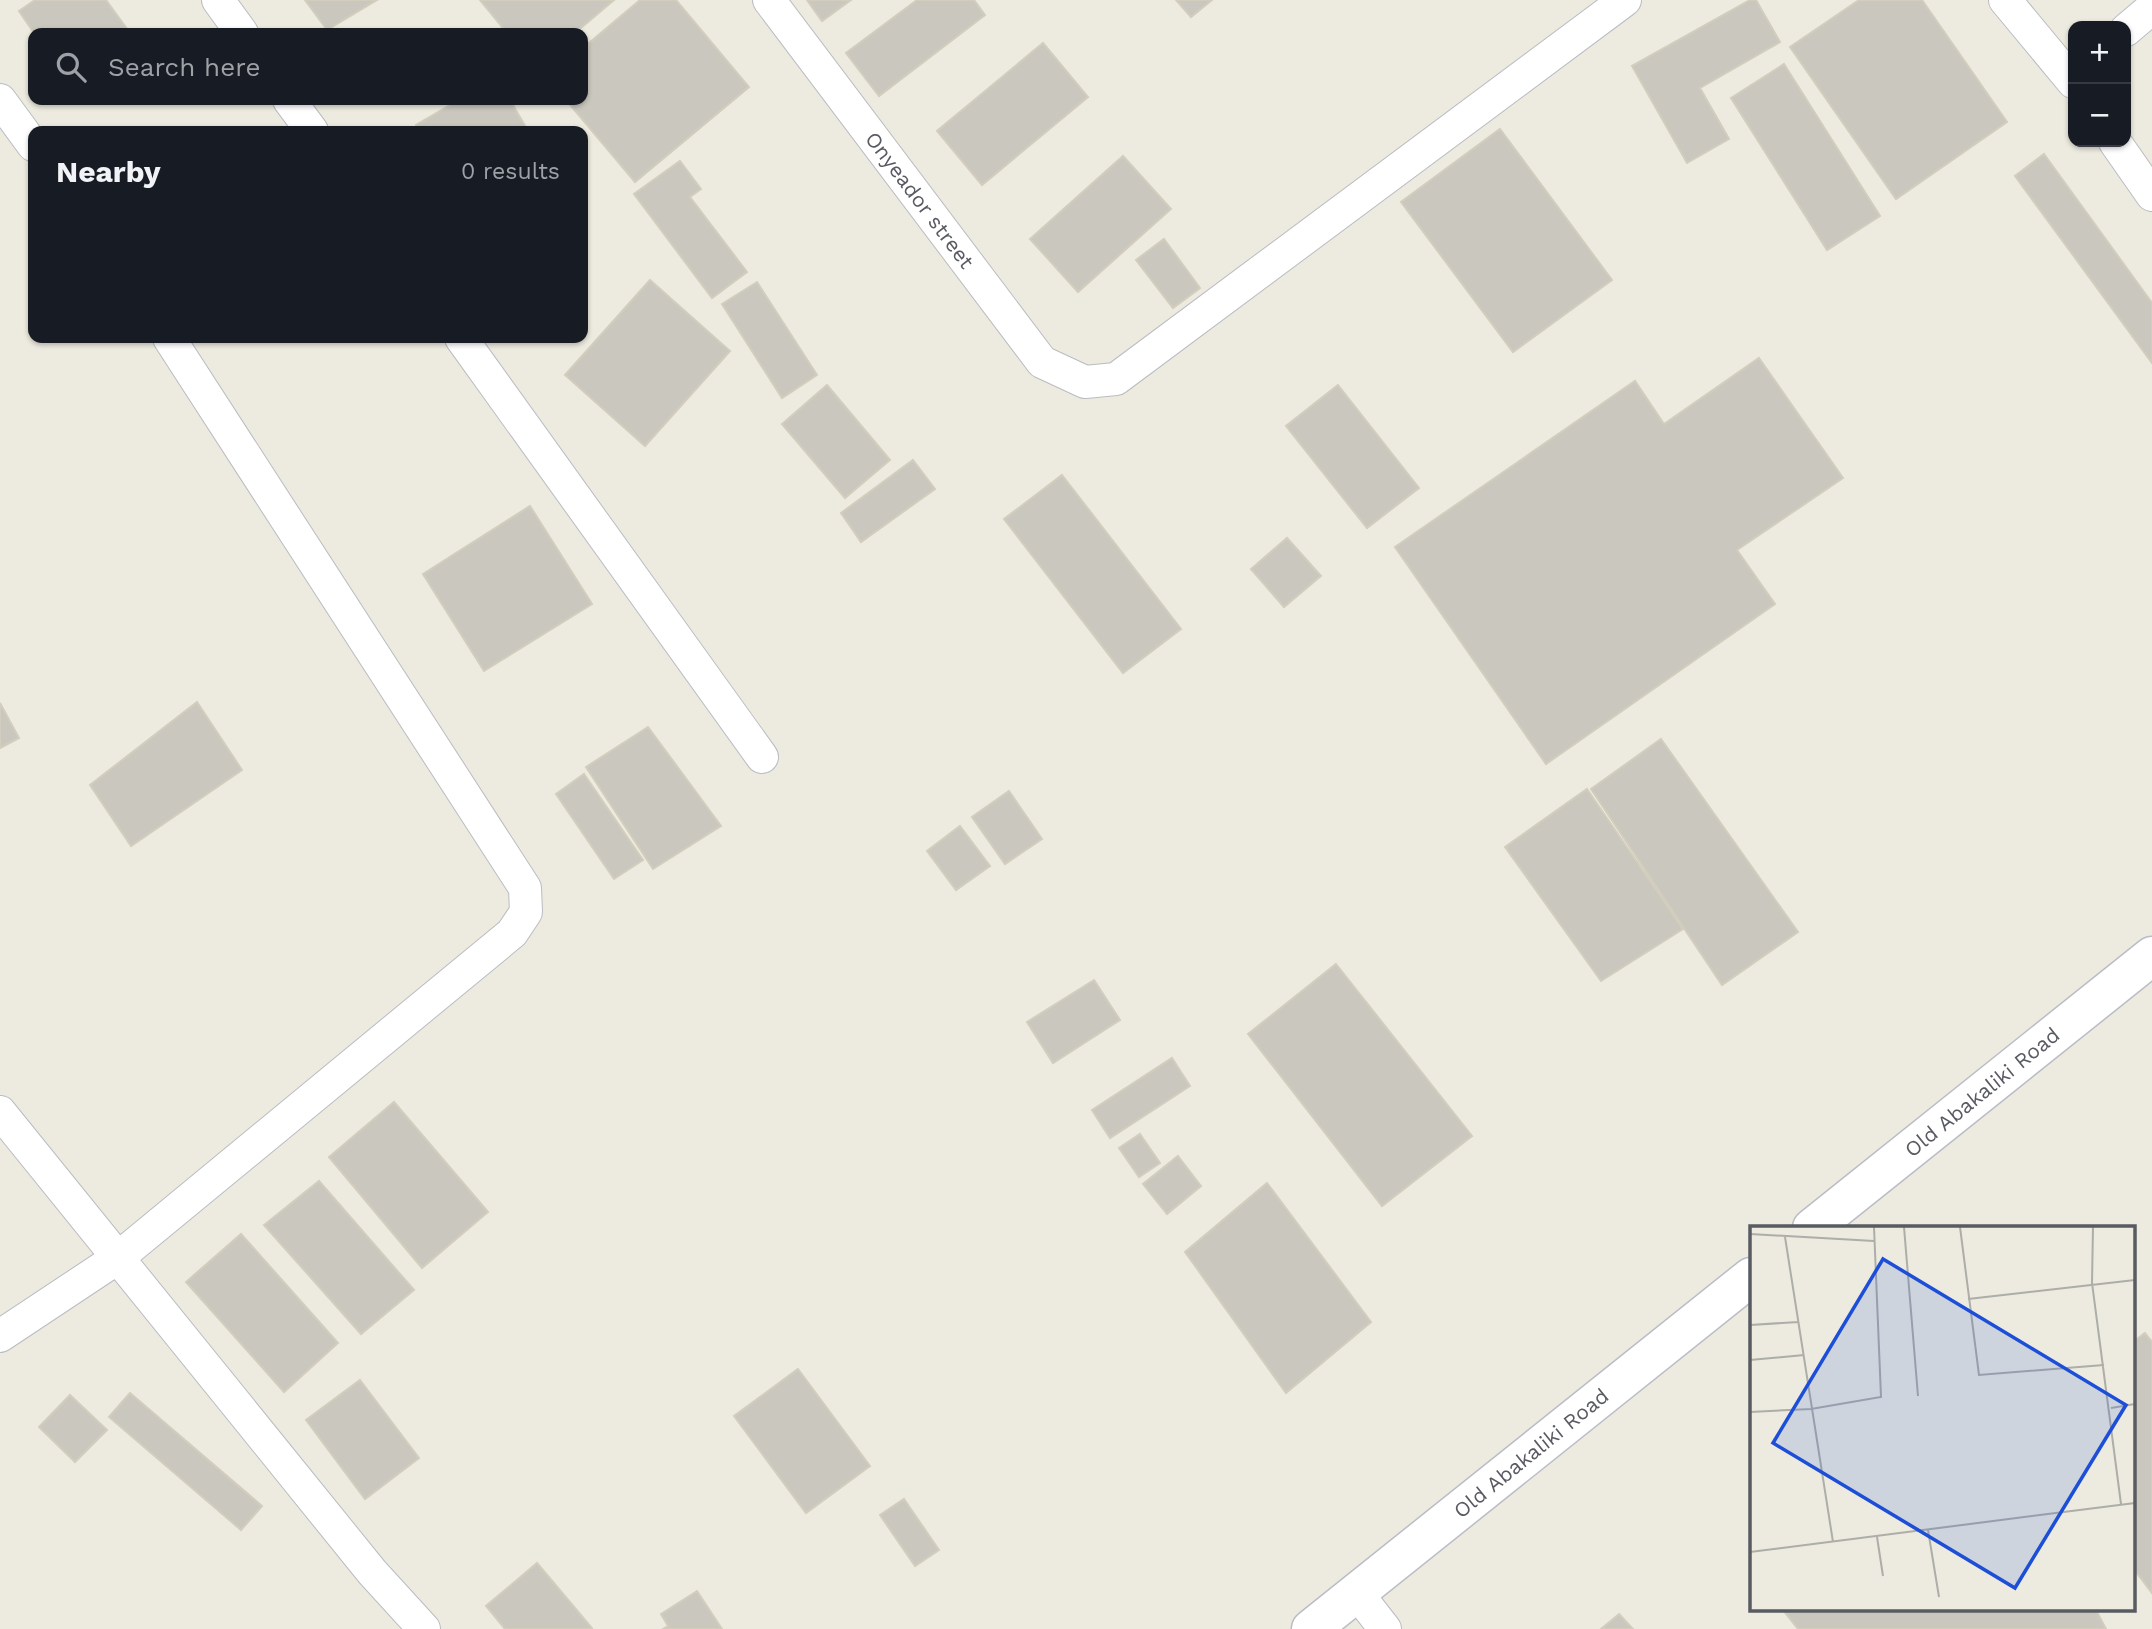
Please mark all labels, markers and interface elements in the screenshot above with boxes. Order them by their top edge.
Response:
map controls [2068,21,2131,147]
button: + [2068,21,2131,84]
search box [28,28,588,105]
icon: search [52,48,90,86]
text: Search here [108,52,260,82]
button: − [2068,84,2131,147]
street label: Onyeador street [860,127,980,274]
text: Nearby [56,154,161,189]
text: 0 results [461,158,560,185]
street label: Old Abakaliki Road [1900,1022,2064,1162]
inset map [1750,1226,2134,1612]
street label: Old Abakaliki Road [1449,1383,1613,1523]

